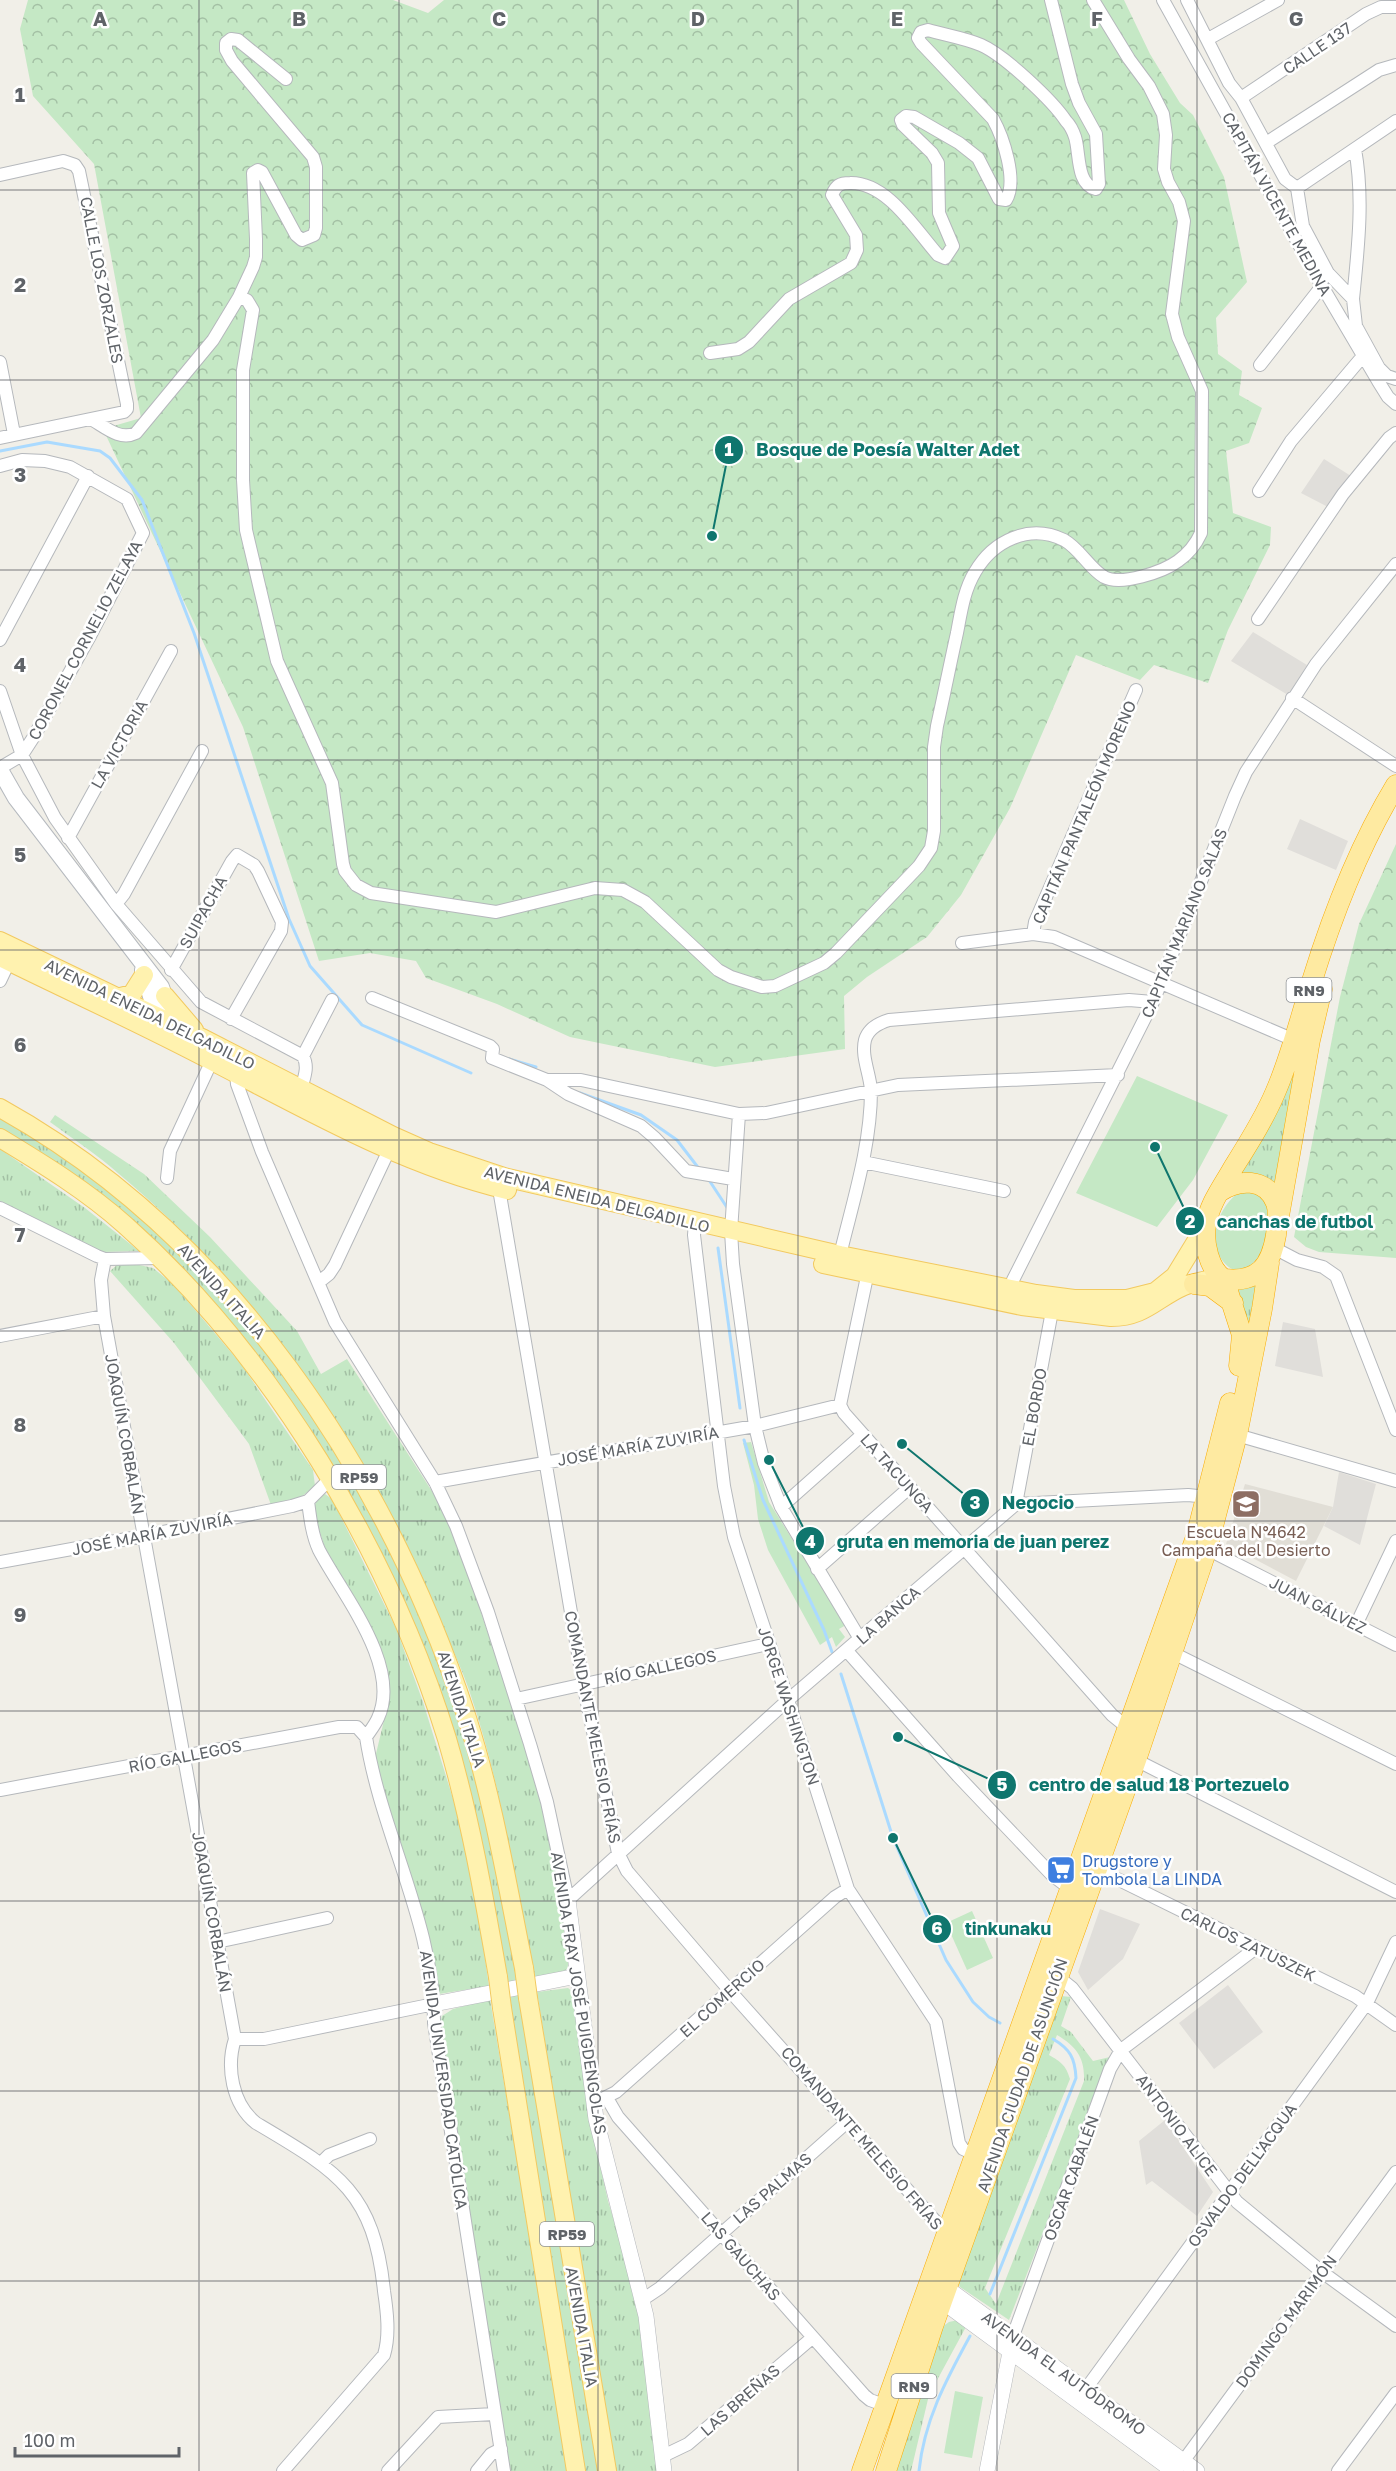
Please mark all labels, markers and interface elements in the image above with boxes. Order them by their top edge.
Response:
text: A [93,6,107,30]
text: B [292,6,306,30]
text: C [492,6,506,30]
text: D [691,6,705,30]
text: E [891,6,903,30]
text: F [1091,6,1103,30]
text: G [1289,6,1303,30]
street label: CALLE 137 [1279,18,1355,78]
text: 1 [15,82,25,106]
street label: CAPITÁN VICENTE MEDINA [1218,109,1336,300]
street label: CALLE LOS ZORZALES [76,195,128,365]
text: 2 [14,272,26,296]
callout: Bosque de Poesía Walter Adet [714,432,1032,468]
text: 1 [724,438,734,460]
text: Bosque de Poesía Walter Adet [756,438,1020,460]
text: 3 [14,462,26,486]
street label: CORONEL CORNELIO ZELAYA [24,536,146,743]
text: 4 [14,652,26,676]
street label: LA VICTORIA [86,696,152,792]
street label: CAPITÁN PANTALEÓN MORENO [1028,697,1140,927]
street label: CAPITÁN MARIANO SALAS [1137,825,1231,1021]
text: 5 [14,842,26,866]
street label: SUIPACHA [175,872,231,952]
street label: AVENIDA ENEIDA DELGADILLO [42,954,258,1074]
road number: RN9 [1286,978,1332,1002]
text: 6 [14,1032,26,1056]
street label: AVENIDA ENEIDA DELGADILLO [482,1161,712,1237]
callout: canchas de futbol [1175,1203,1385,1239]
text: 2 [1185,1210,1196,1232]
text: canchas de futbol [1217,1210,1373,1232]
text: 7 [15,1222,26,1246]
street label: AVENIDA ITALIA [174,1239,270,1343]
street label: JOAQUÍN CORBALÁN [101,1352,149,1516]
street label: EL BORDO [1017,1366,1051,1448]
text: 8 [14,1412,26,1436]
street label: JOSÉ MARÍA ZUVIRÍA [556,1422,721,1470]
street label: LA TACUNGA [856,1429,938,1517]
road number: RP59 [332,1465,386,1489]
callout: Negocio [960,1485,1086,1521]
school or university icon: Escuela N°4642 Campaña del Desierto [1230,1488,1262,1520]
text: 3 [970,1491,981,1513]
text: Negocio [1002,1491,1074,1513]
street label: JOSÉ MARÍA ZUVIRÍA [70,1509,234,1559]
place label: Escuela N°4642 Campaña del Desierto [1161,1522,1331,1560]
callout: gruta en memoria de juan perez [795,1523,1121,1559]
text: 4 [804,1530,816,1552]
text: gruta en memoria de juan perez [837,1530,1109,1552]
street label: JUAN GÁLVEZ [1266,1572,1370,1638]
street label: LA BANCA [852,1581,925,1648]
text: 9 [14,1602,26,1626]
street label: COMANDANTE MELESIO FRÍAS [561,1609,625,1845]
street label: JORGE WASHINGTON [754,1624,824,1788]
street label: RÍO GALLEGOS [602,1645,718,1689]
street label: AVENIDA ITALIA [434,1648,490,1770]
street label: RÍO GALLEGOS [127,1735,243,1777]
callout: centro de salud 18 Portezuelo [987,1767,1302,1803]
text: 5 [997,1773,1008,1795]
text: centro de salud 18 Portezuelo [1029,1773,1289,1795]
street label: JOAQUÍN CORBALÁN [188,1830,236,1994]
street label: AVENIDA FRAY JOSÉ PUIGDENGOLAS [547,1850,611,2136]
place label: Drugstore y Tombola La LINDA [1082,1851,1222,1889]
supermarket icon: Drugstore y Tombola La LINDA [1045,1854,1077,1886]
street label: CARLOS ZATUSZEK [1177,1903,1319,1985]
callout: tinkunaku [922,1911,1063,1947]
text: 6 [931,1917,943,1939]
text: tinkunaku [965,1917,1051,1939]
street label: AVENIDA UNIVERSIDAD CATÓLICA [416,1949,472,2211]
street label: EL COMERCIO [675,1955,769,2041]
street label: AVENIDA CIUDAD DE ASUNCIÓN [972,1955,1072,2195]
street label: COMANDANTE MELESIO FRÍAS [777,2042,947,2234]
street label: ANTONIO ALICE [1132,2070,1222,2180]
street label: OSVALDO DELL'ACQUA [1183,2099,1301,2251]
street label: OSCAR CABALÉN [1039,2113,1103,2243]
street label: LAS PALMAS [728,2148,816,2228]
street label: LAS GAUCHAS [697,2208,785,2304]
road number: RP59 [540,2222,594,2246]
street label: DOMINGO MARIMÓN [1231,2251,1341,2391]
street label: AVENIDA ITALIA [562,2265,602,2389]
street label: AVENIDA EL AUTÓDROMO [978,2307,1150,2439]
street label: LAS BREÑAS [696,2360,784,2440]
road number: RN9 [892,2374,936,2398]
scale bar [15,2420,178,2458]
text: 100 m [24,2429,75,2451]

